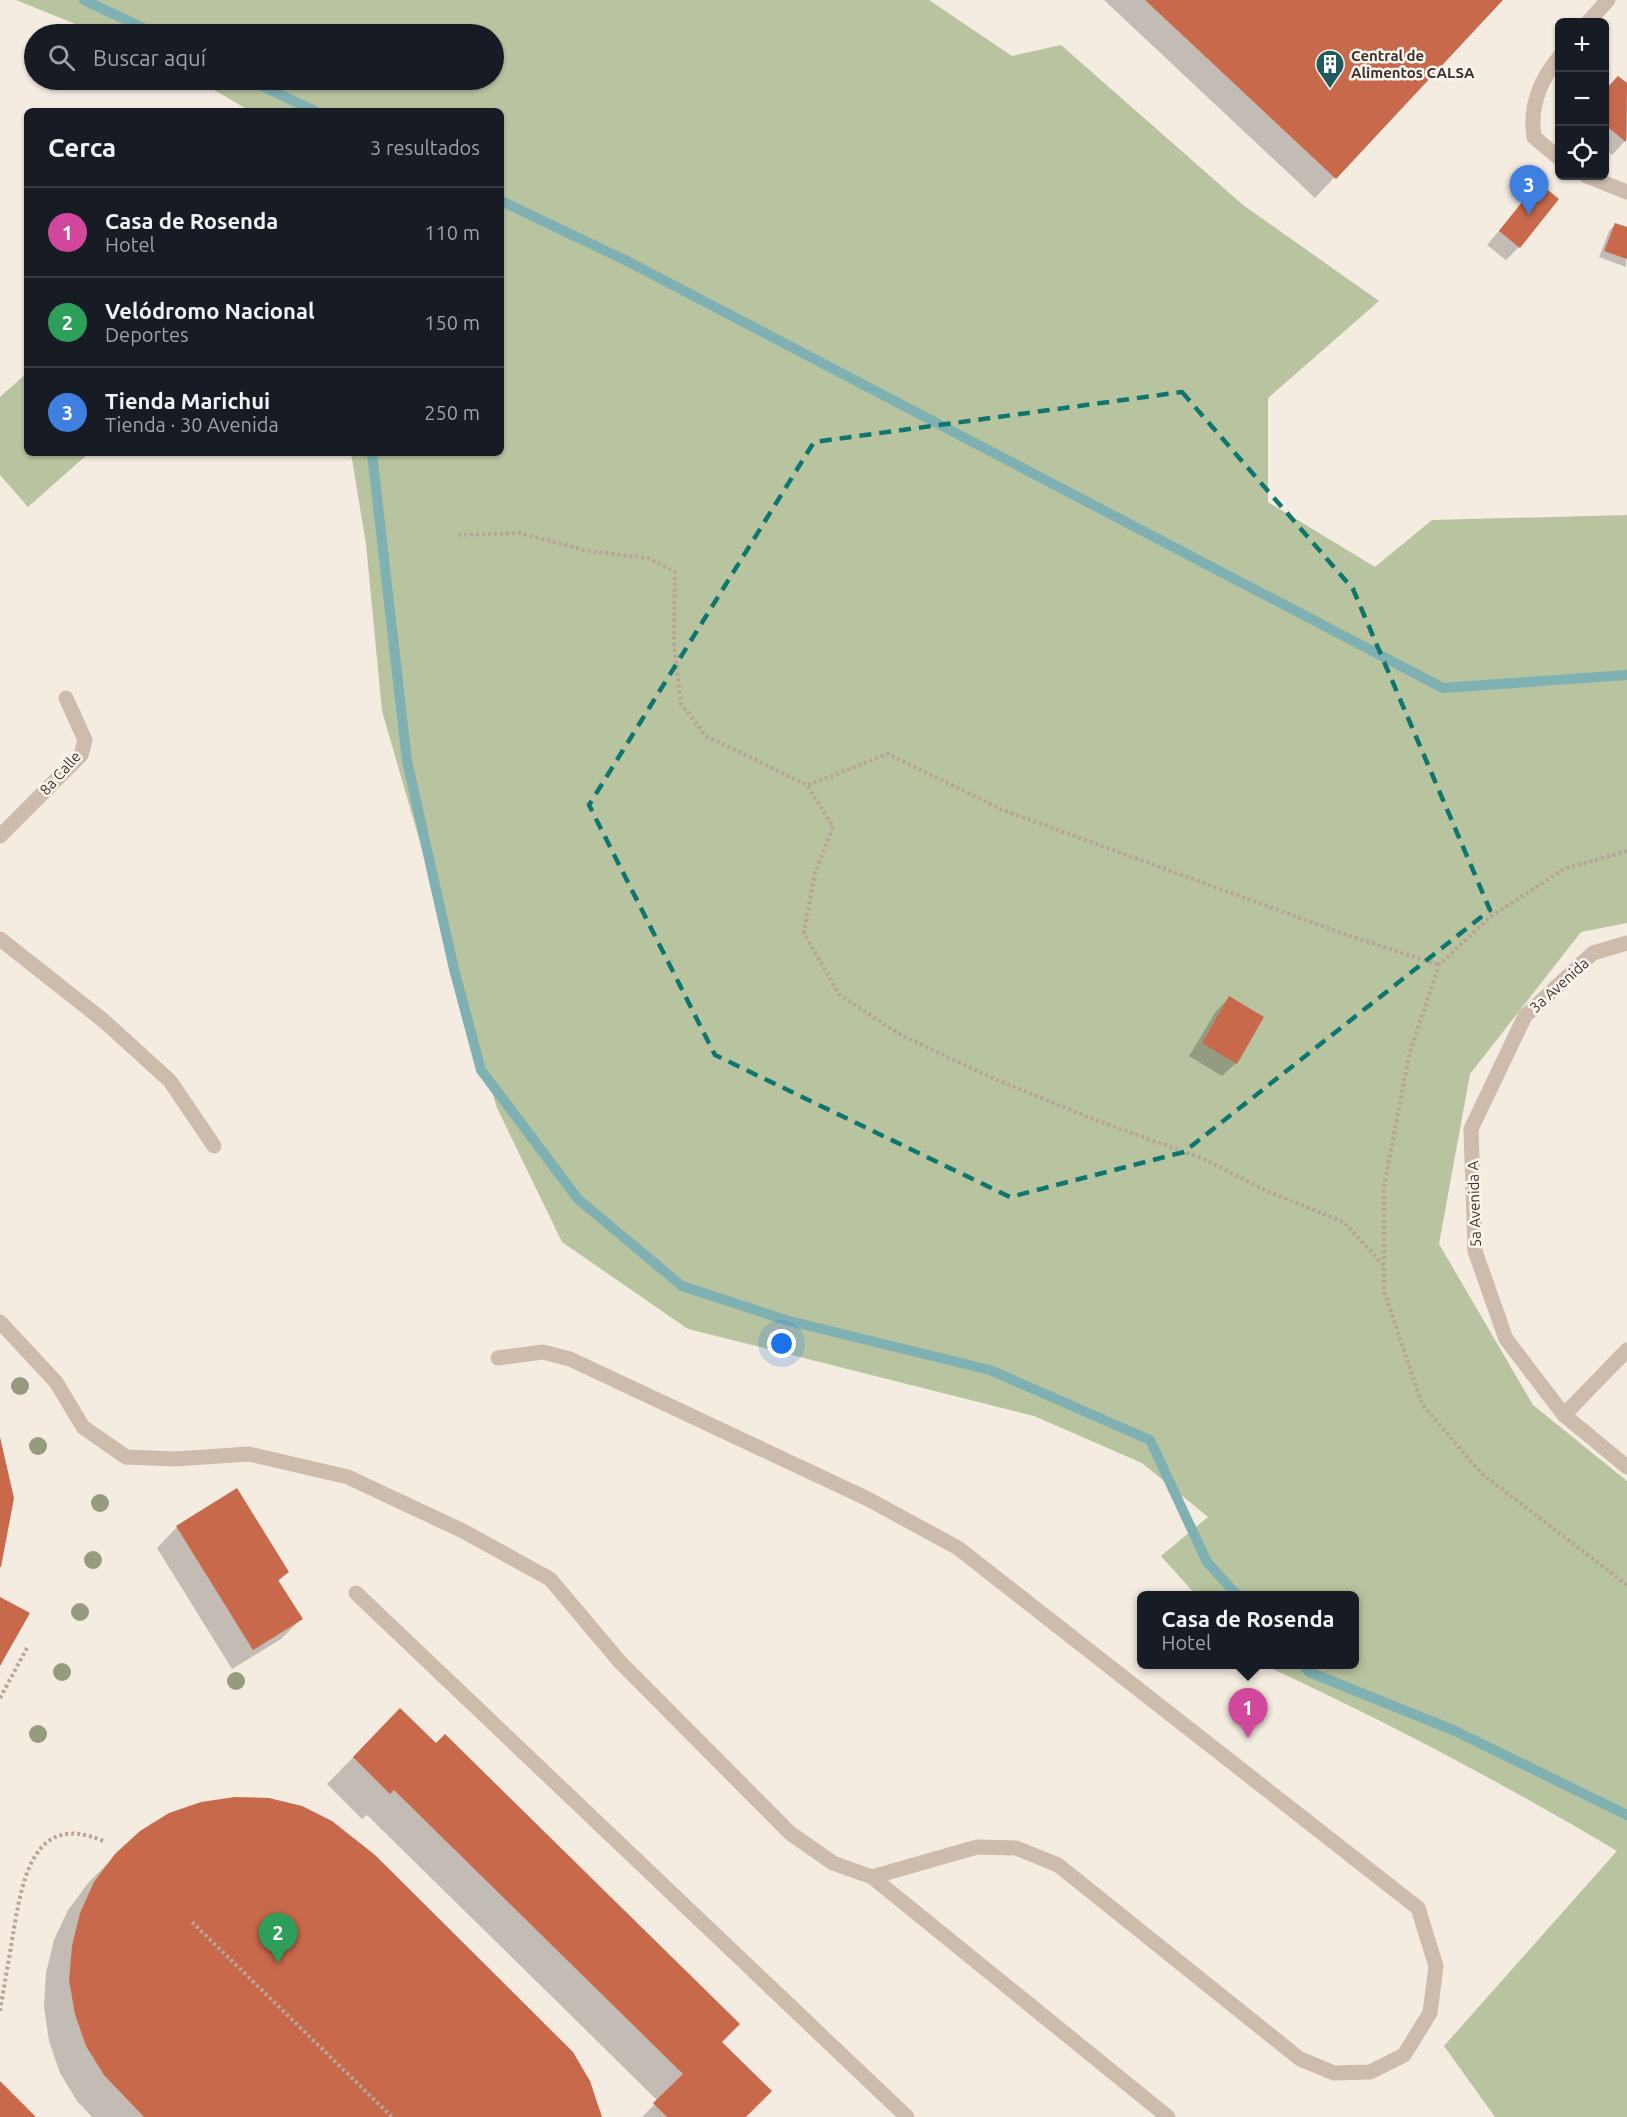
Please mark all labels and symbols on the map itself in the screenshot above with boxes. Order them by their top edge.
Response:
place label: Central de Alimentos CALSA [1351,47,1475,81]
building icon: Central de Alimentos CALSA [1314,48,1346,90]
pin: 3 [1510,166,1549,215]
street label: 8a Calle [36,748,84,798]
street label: 3a Avenida [1526,954,1592,1016]
street label: 5a Avenida A [1464,1160,1484,1248]
your location [767,1329,796,1358]
pin: 1 [1228,1688,1268,1738]
pin: 2 [258,1914,298,1963]

